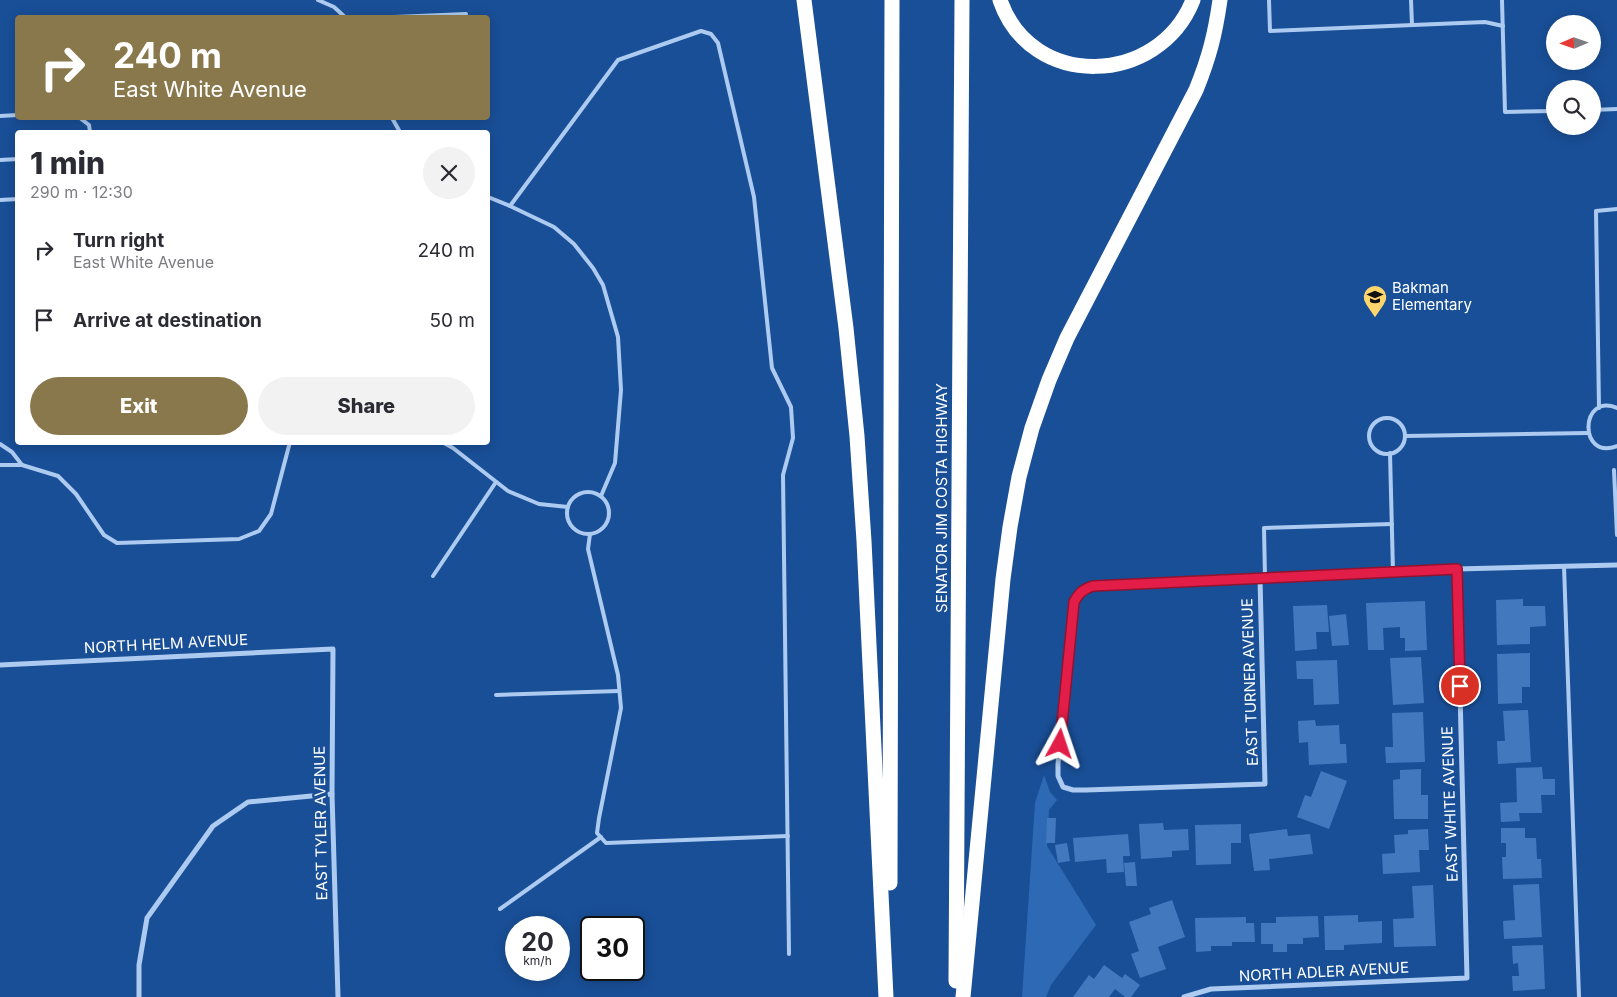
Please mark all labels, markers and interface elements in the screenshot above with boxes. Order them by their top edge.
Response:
north arrow [1546,15,1601,70]
map controls [1546,15,1601,135]
text: 240 m [113,34,222,76]
icon: right [30,35,95,100]
text: East White Avenue [113,76,307,102]
button: search [1546,80,1601,135]
text: 1 min [30,145,105,181]
button: close [423,147,475,199]
text: 290 m · 12:30 [30,182,133,202]
text: Turn right [73,229,164,252]
icon: right [30,236,58,264]
text: 240 m [417,239,475,262]
text: East White Avenue [73,252,214,272]
place label: Bakman Elementary [1392,278,1472,314]
school or university icon: Bakman Elementary [1362,284,1388,318]
icon: arrive [30,306,58,334]
text: Arrive at destination [73,309,262,332]
text: 50 m [429,309,475,332]
button: Exit [30,377,248,435]
button: Share [258,377,475,435]
street label: SENATOR JIM COSTA HIGHWAY [932,383,951,613]
street label: EAST TURNER AVENUE [1237,598,1262,766]
street label: NORTH HELM AVENUE [84,630,248,657]
pin [1439,665,1481,707]
icon: arrive [1446,672,1474,700]
position arrow [1033,717,1085,769]
street label: EAST WHITE AVENUE [1437,726,1462,882]
street label: EAST TYLER AVENUE [310,746,331,900]
speed limit sign: 30 [580,916,645,981]
text: 20 [521,927,554,957]
text: km/h [523,953,552,968]
street label: NORTH ADLER AVENUE [1238,958,1409,985]

